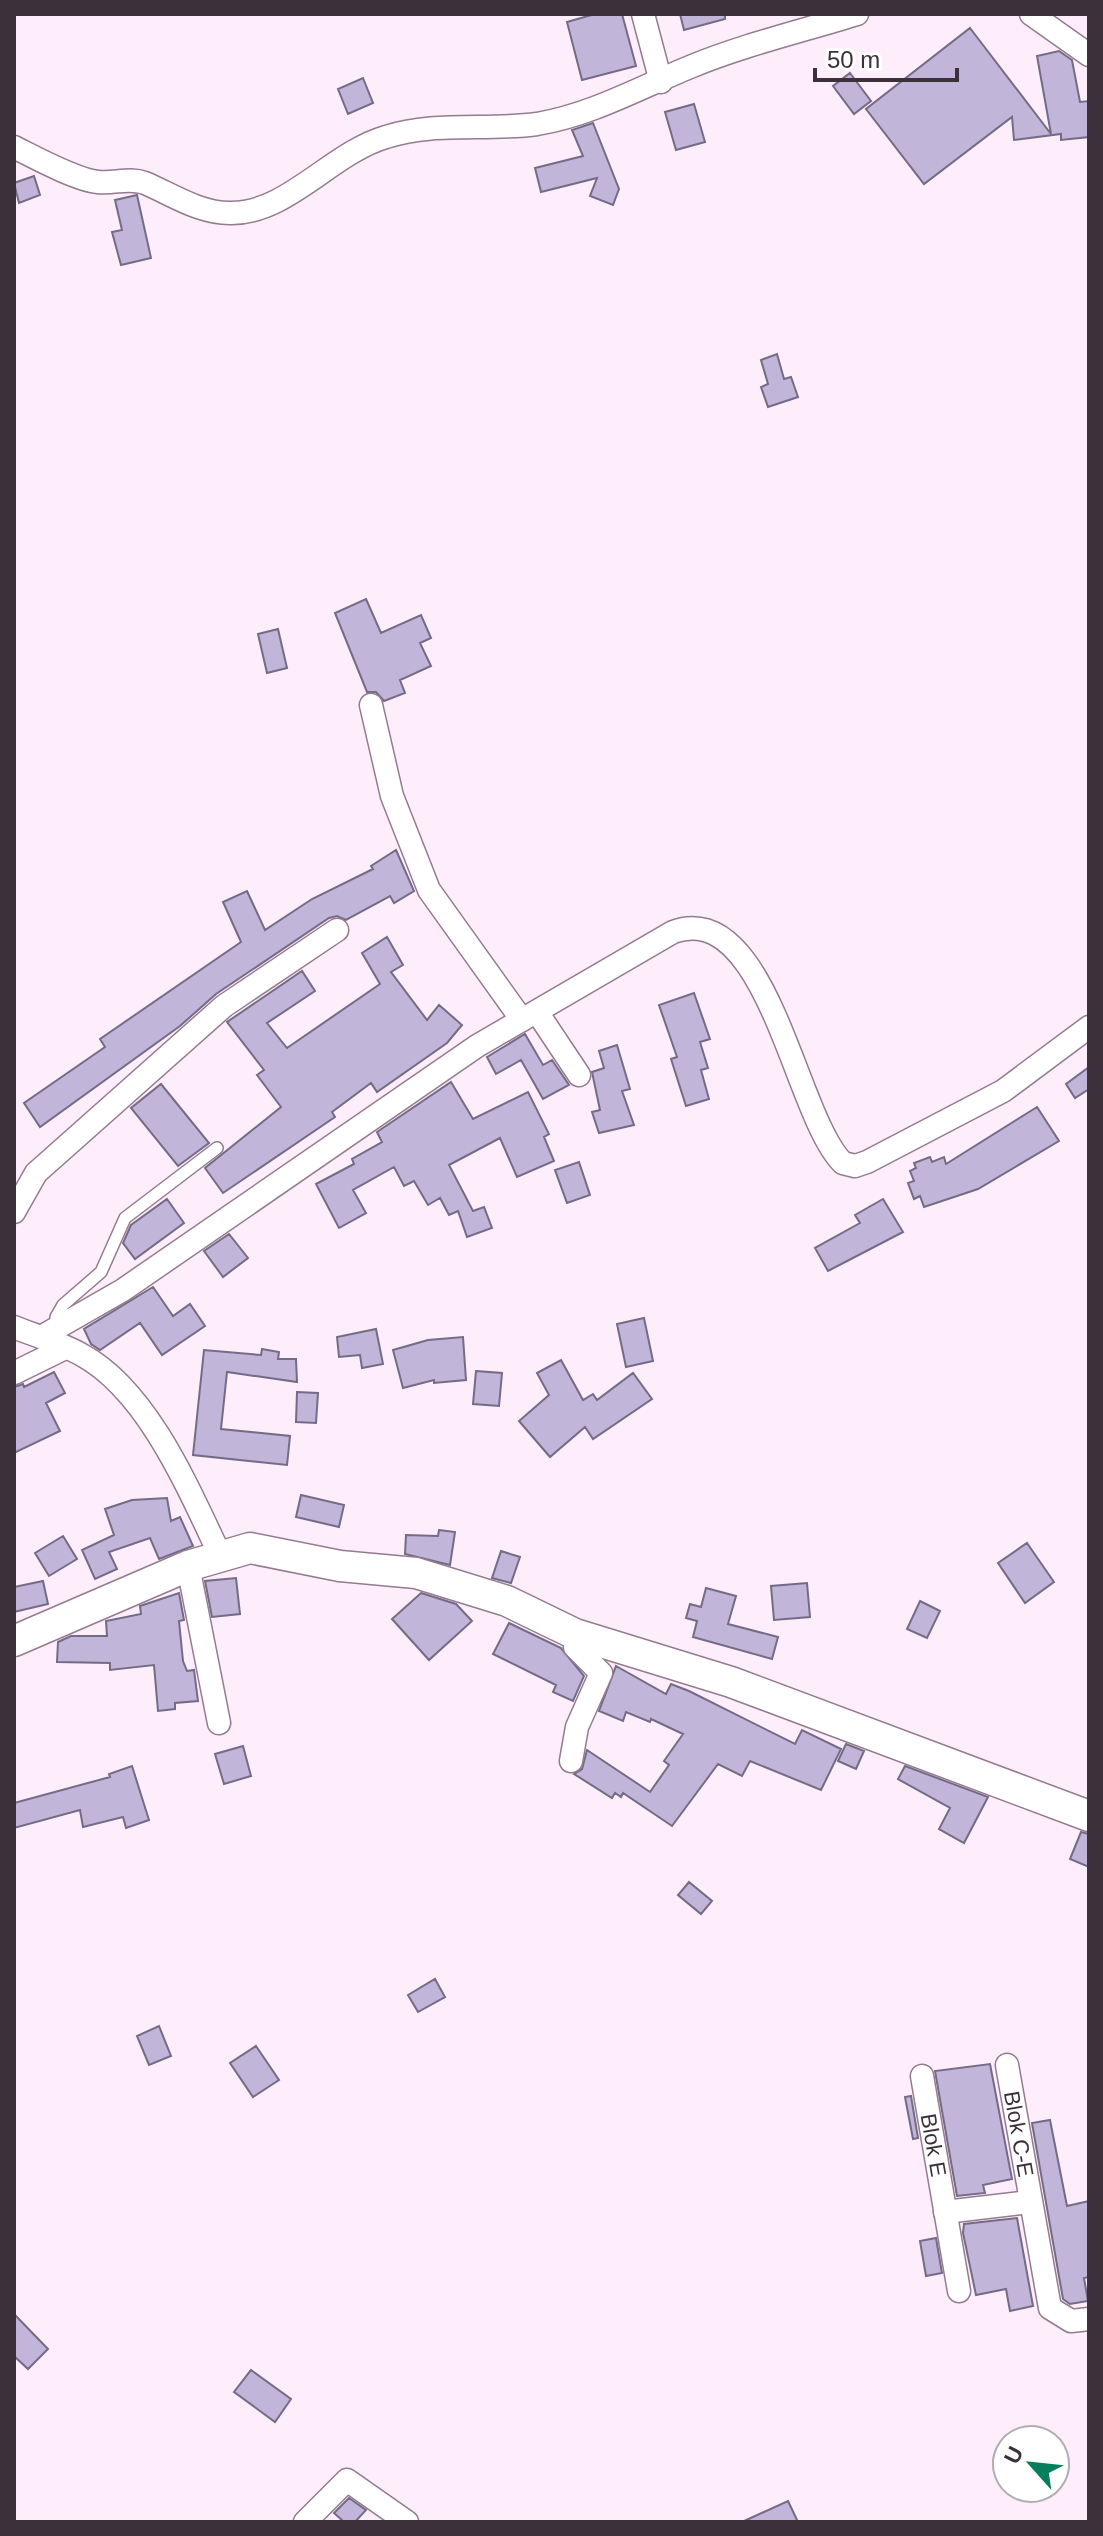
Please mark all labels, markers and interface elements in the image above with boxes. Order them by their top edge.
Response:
scale bar [815,32,957,82]
text: 50 m [827,46,880,73]
street label: Blok C-E [999,2089,1039,2179]
street label: Blok E [916,2112,951,2179]
north arrow [991,2424,1071,2504]
text: U [999,2442,1028,2468]

